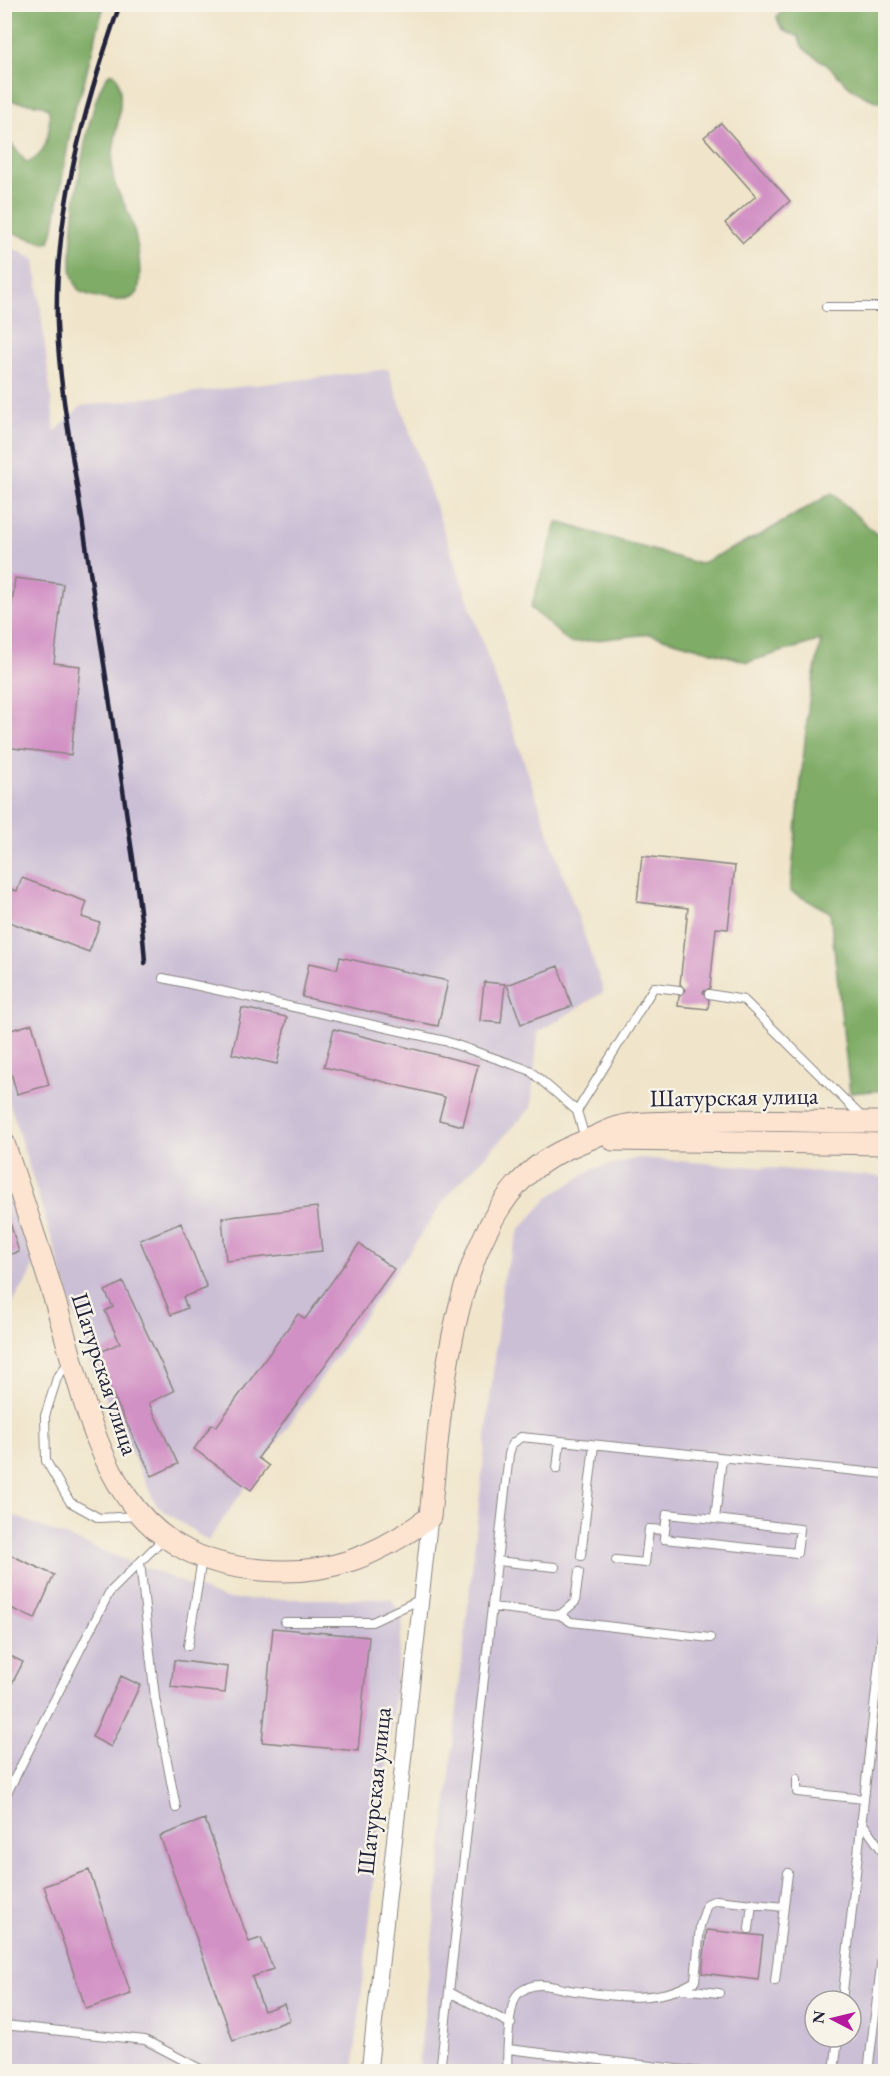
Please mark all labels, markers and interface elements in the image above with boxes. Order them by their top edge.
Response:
street label: Шатурская улица [649,1080,819,1113]
street label: Шатурская улица [65,1289,146,1459]
street label: Шатурская улица [349,1705,398,1877]
north arrow [803,1989,863,2049]
text: N [807,2009,830,2025]

